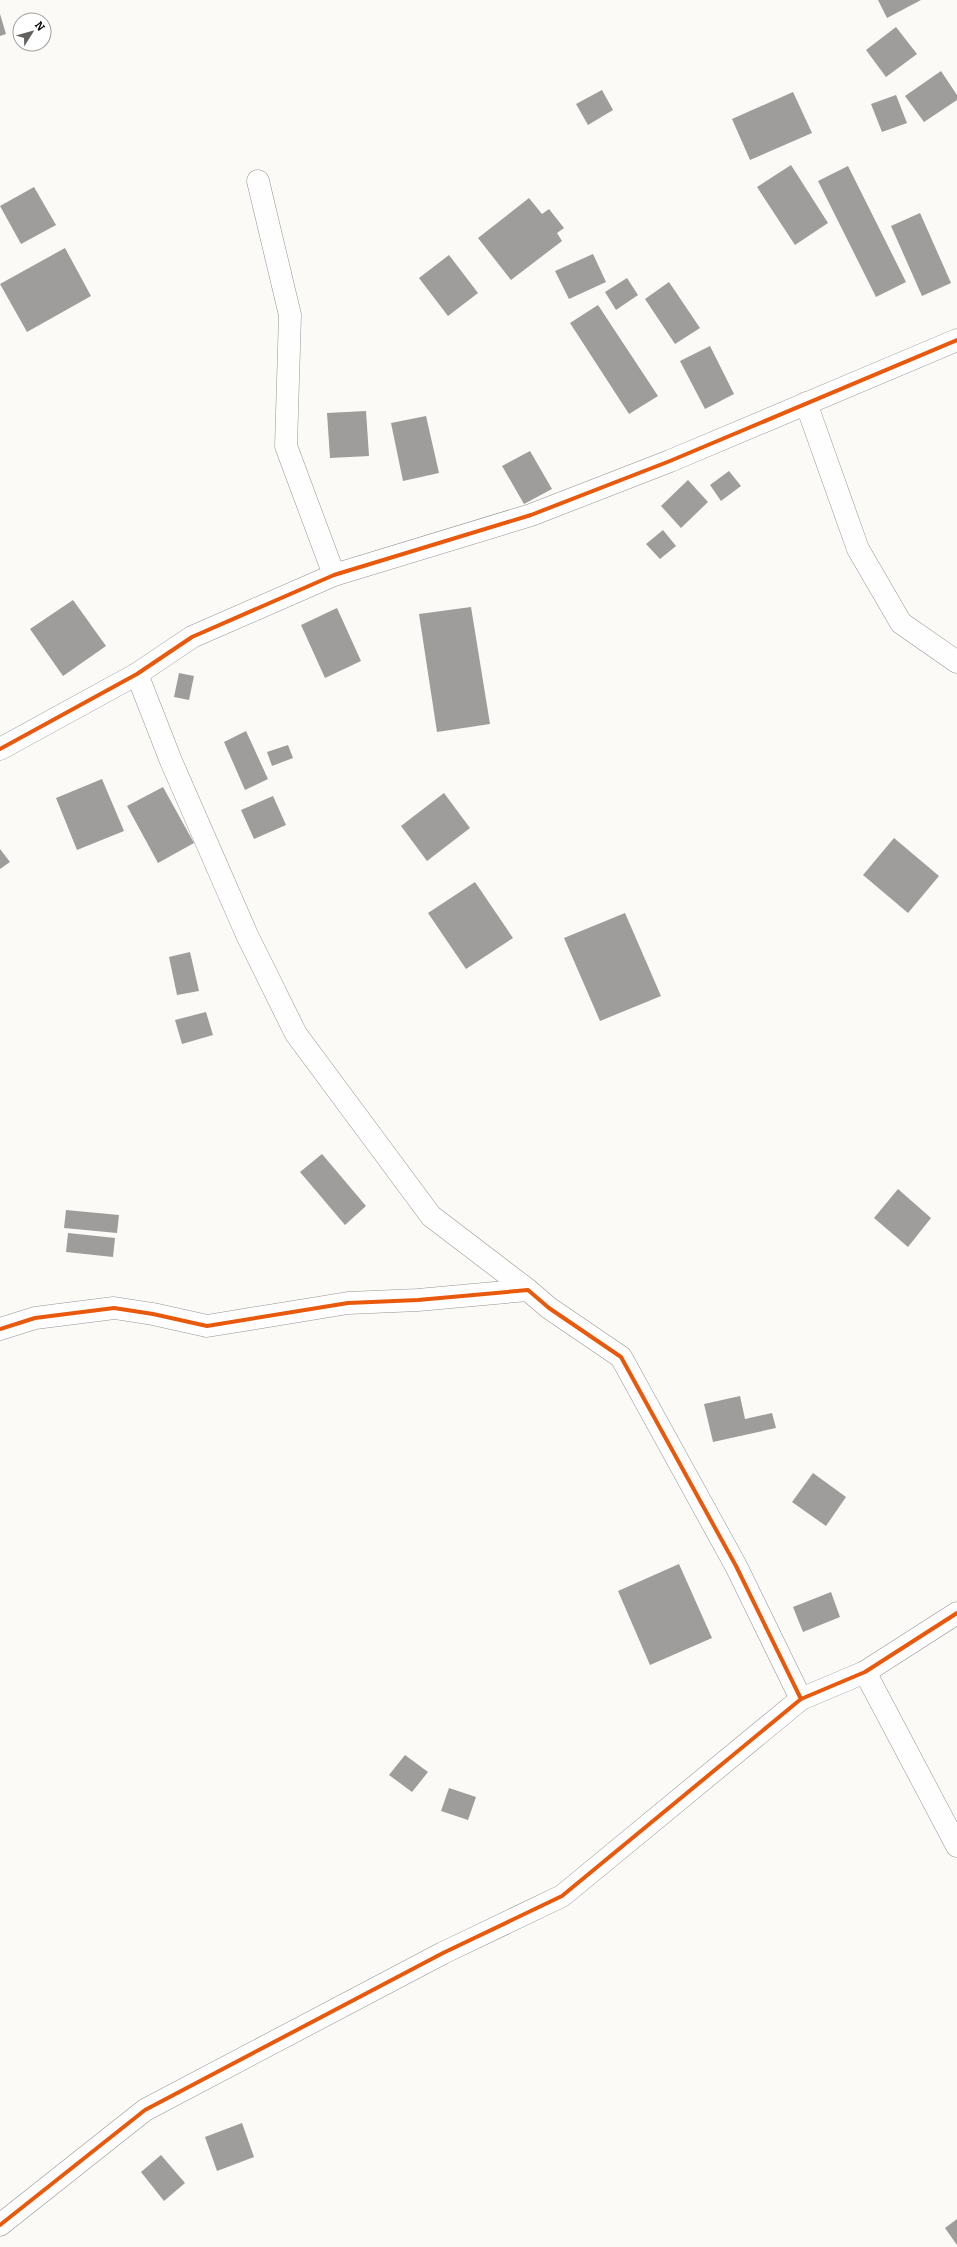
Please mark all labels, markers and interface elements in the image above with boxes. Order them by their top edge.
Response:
north arrow [12,12,52,52]
text: N [32,19,48,34]

